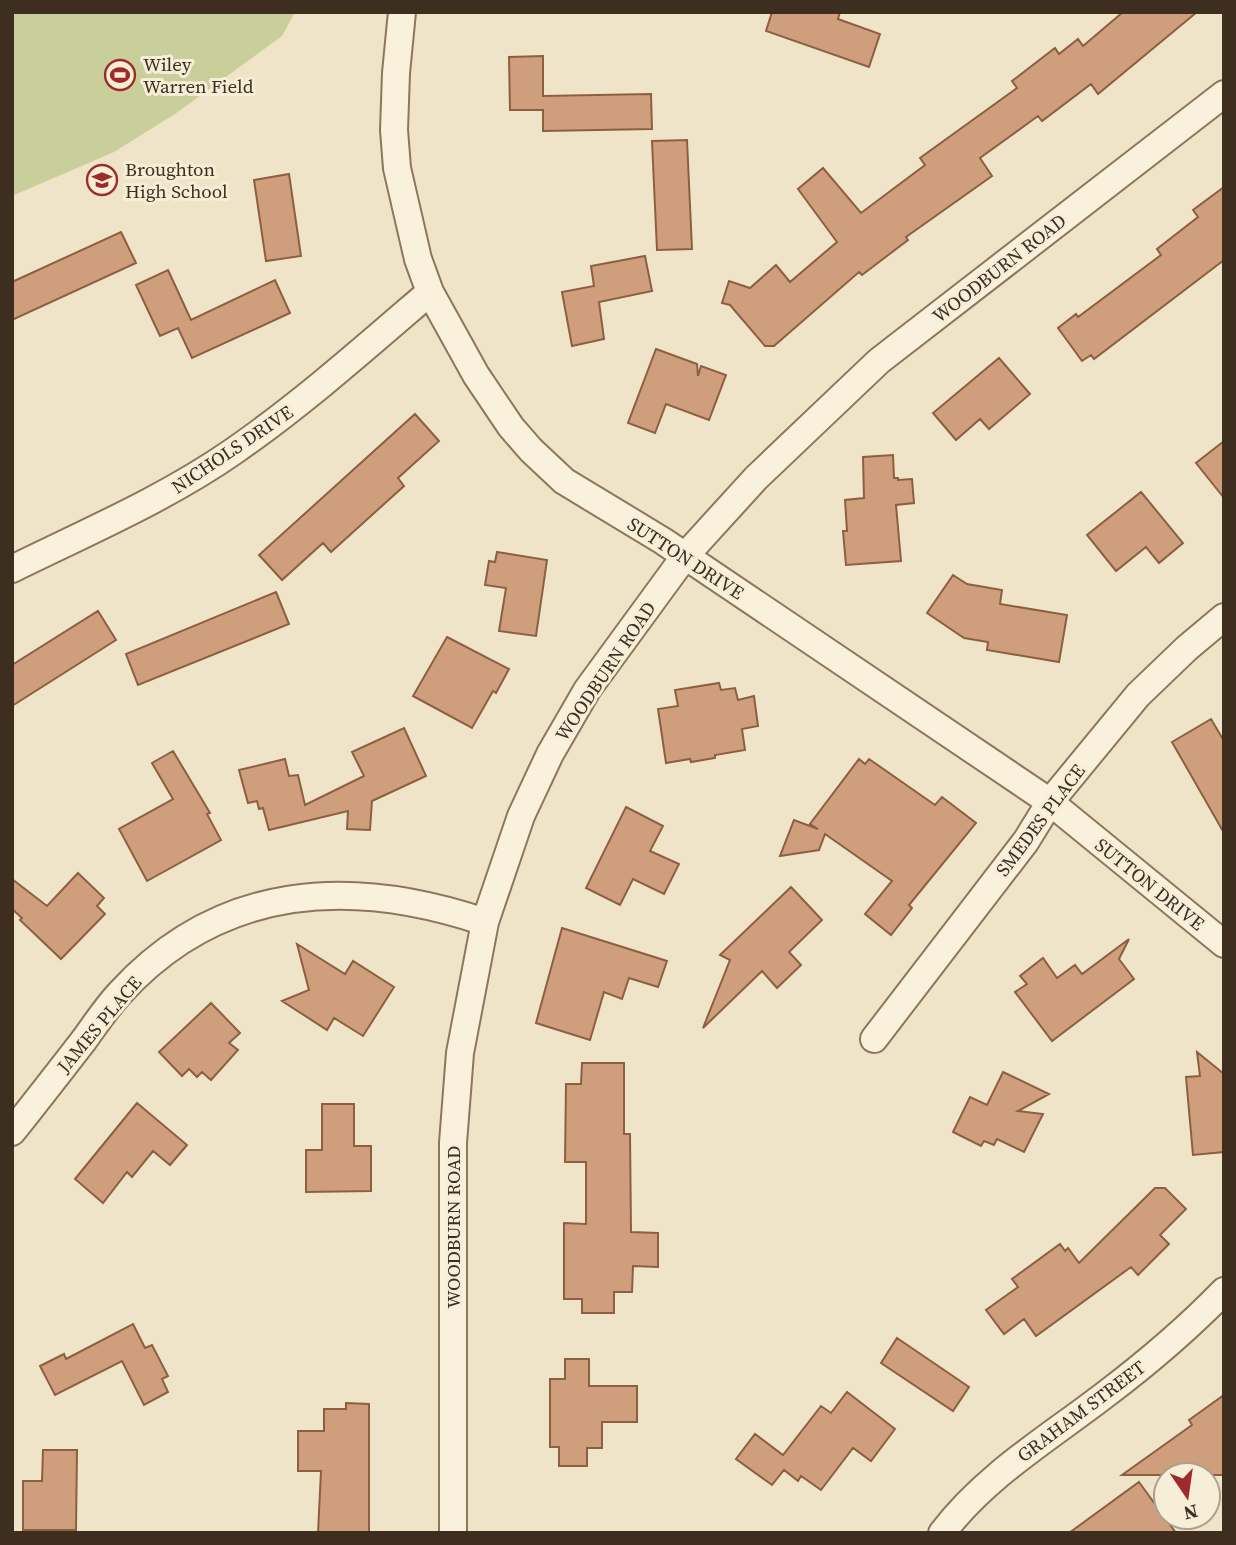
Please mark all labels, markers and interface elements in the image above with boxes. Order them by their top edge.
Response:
place label: Wiley Warren Field [143,51,254,99]
sports icon: Wiley Warren Field [103,58,137,92]
place label: Broughton High School [125,156,228,204]
school or university icon: Broughton High School [85,163,119,197]
street label: WOODBURN ROAD [927,208,1071,328]
street label: NICHOLS DRIVE [166,399,298,499]
street label: SUTTON DRIVE [623,511,749,605]
street label: WOODBURN ROAD [549,596,661,746]
street label: SMEDES PLACE [989,759,1091,881]
street label: SUTTON DRIVE [1090,832,1210,936]
street label: JAMES PLACE [50,970,147,1079]
street label: WOODBURN ROAD [440,1145,466,1309]
street label: GRAHAM STREET [1011,1354,1151,1468]
north arrow [1152,1461,1222,1531]
text: N [1181,1498,1200,1527]

